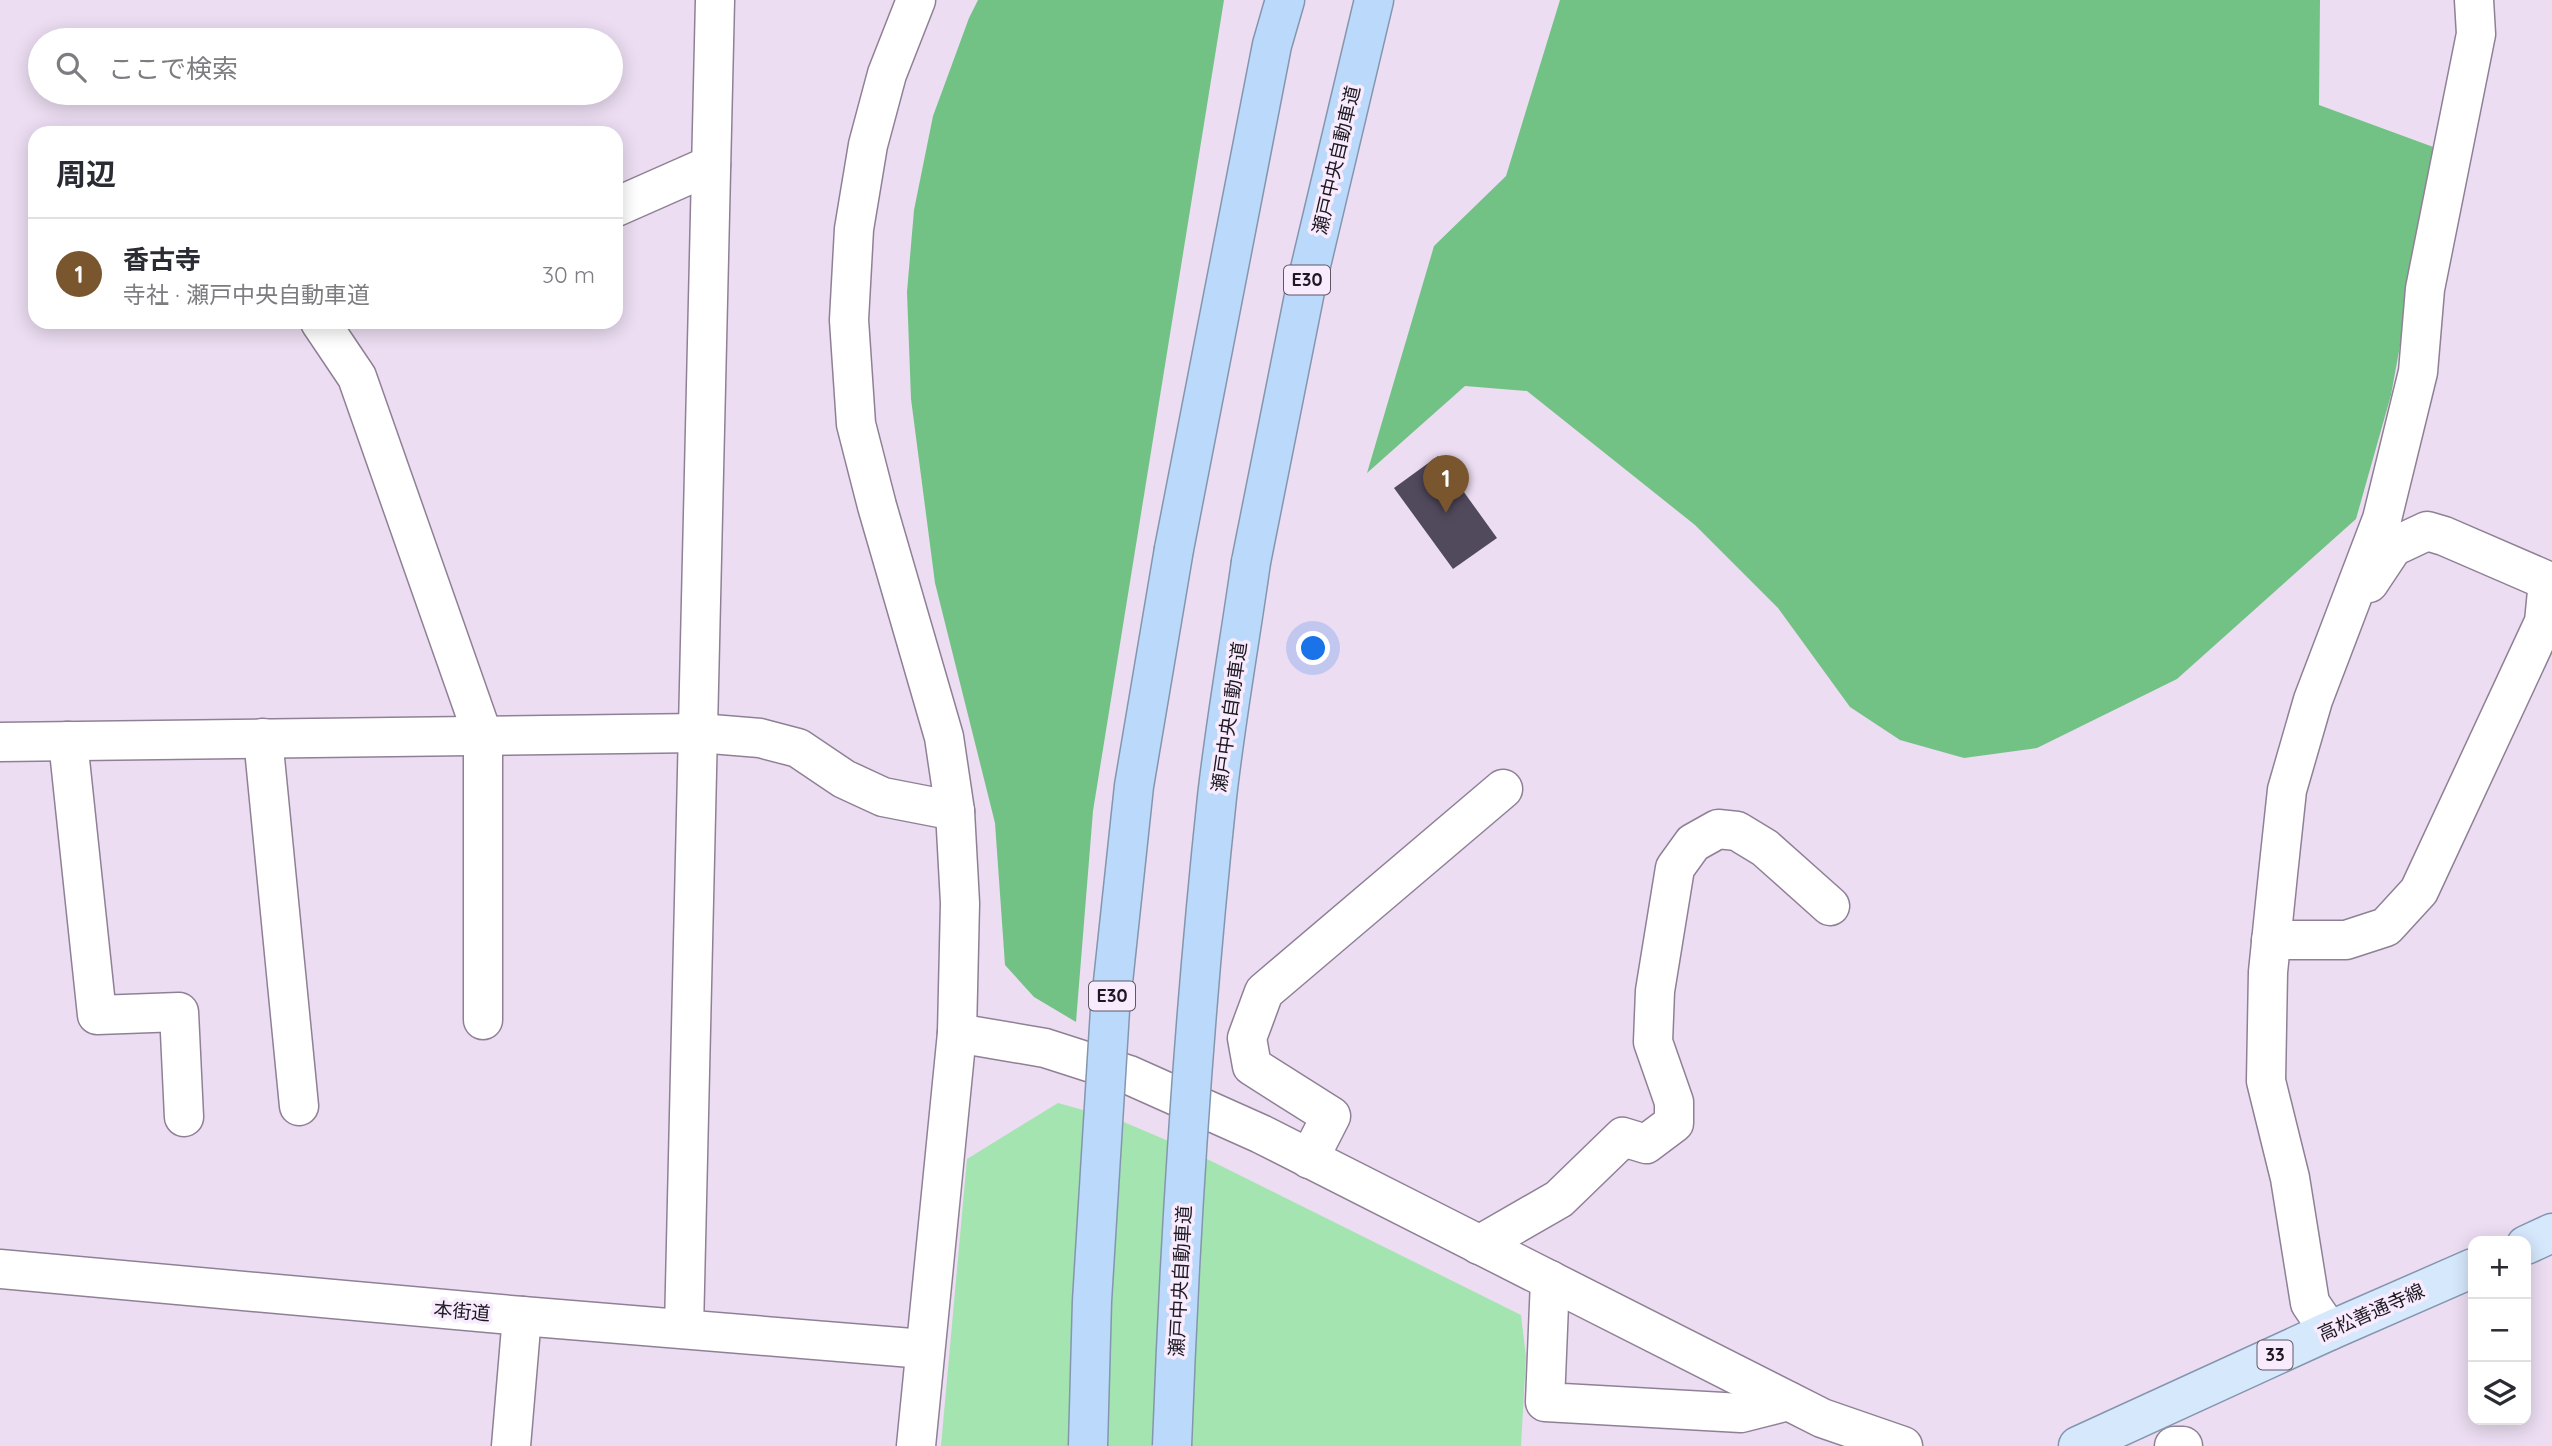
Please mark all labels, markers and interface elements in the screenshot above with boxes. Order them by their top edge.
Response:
search box [28,28,623,105]
icon: search [52,48,90,86]
text: ここで検索 [108,52,238,85]
street label: 瀬戸中央自動車道 [1307,83,1365,237]
text: 周辺 [56,155,116,193]
text: 香古寺 [123,243,201,276]
text: 1 [75,260,83,289]
text: 30 m [542,260,595,289]
road number: E30 [1284,266,1330,294]
text: 寺社 · 瀬戸中央自動車道 [123,280,370,309]
pin: 1 [1423,455,1469,513]
your location [1296,631,1330,665]
street label: 瀬戸中央自動車道 [1207,640,1251,794]
road number: E30 [1089,981,1135,1010]
street label: 瀬戸中央自動車道 [1164,1204,1196,1358]
map controls [2468,1236,2531,1425]
button: + [2468,1236,2531,1299]
street label: 高松善通寺線 [2314,1278,2428,1346]
street label: 本街道 [433,1297,491,1325]
button: − [2468,1299,2531,1362]
road number: 33 [2258,1340,2292,1370]
button: layers [2468,1362,2531,1425]

